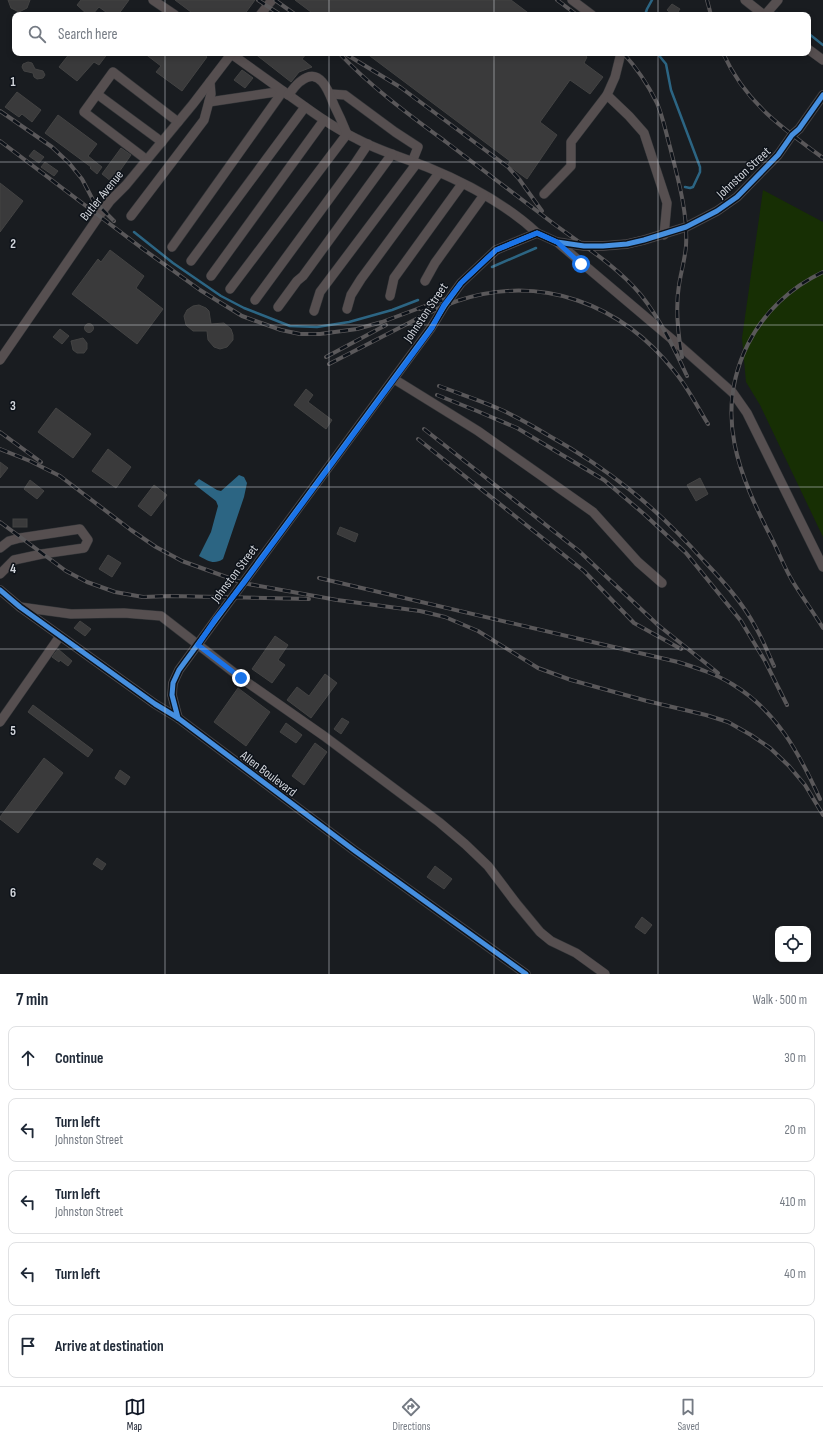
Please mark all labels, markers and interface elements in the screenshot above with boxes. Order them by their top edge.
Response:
search box [12,12,811,56]
icon: search [26,23,48,45]
text: Search here [58,25,118,44]
text: 1 [10,74,16,90]
street label: Johnston Street [713,144,774,203]
street label: Butler Avenue [77,167,127,224]
text: 2 [10,236,16,252]
route start [572,255,590,273]
street label: Johnston Street [400,280,452,346]
text: 3 [10,398,16,414]
street label: Johnston Street [207,542,262,606]
text: 4 [10,561,16,577]
route end [232,669,250,687]
text: 5 [10,723,16,739]
street label: Allen Boulevard [236,747,300,800]
text: 6 [10,885,16,901]
map controls [775,926,811,962]
button: locate [775,926,811,962]
text: 7 min [16,990,48,1010]
text: Walk · 500 m [753,992,807,1008]
icon: ahead [17,1047,39,1069]
text: Continue [55,1049,104,1068]
text: 30 m [784,1050,806,1066]
text: Turn left [55,1113,100,1132]
icon: left [17,1119,39,1141]
text: 20 m [784,1122,806,1138]
text: Johnston Street [55,1132,123,1148]
text: Turn left [55,1185,100,1204]
icon: left [17,1191,39,1213]
text: 410 m [780,1194,806,1210]
text: Johnston Street [55,1204,123,1220]
icon: left [17,1263,39,1285]
text: Turn left [55,1265,100,1284]
text: 40 m [784,1266,806,1282]
icon: arrive [17,1335,39,1357]
text: Arrive at destination [55,1337,164,1356]
tab: Map [124,1396,146,1433]
tab: Directions [393,1396,430,1433]
tab: Saved [677,1396,699,1433]

